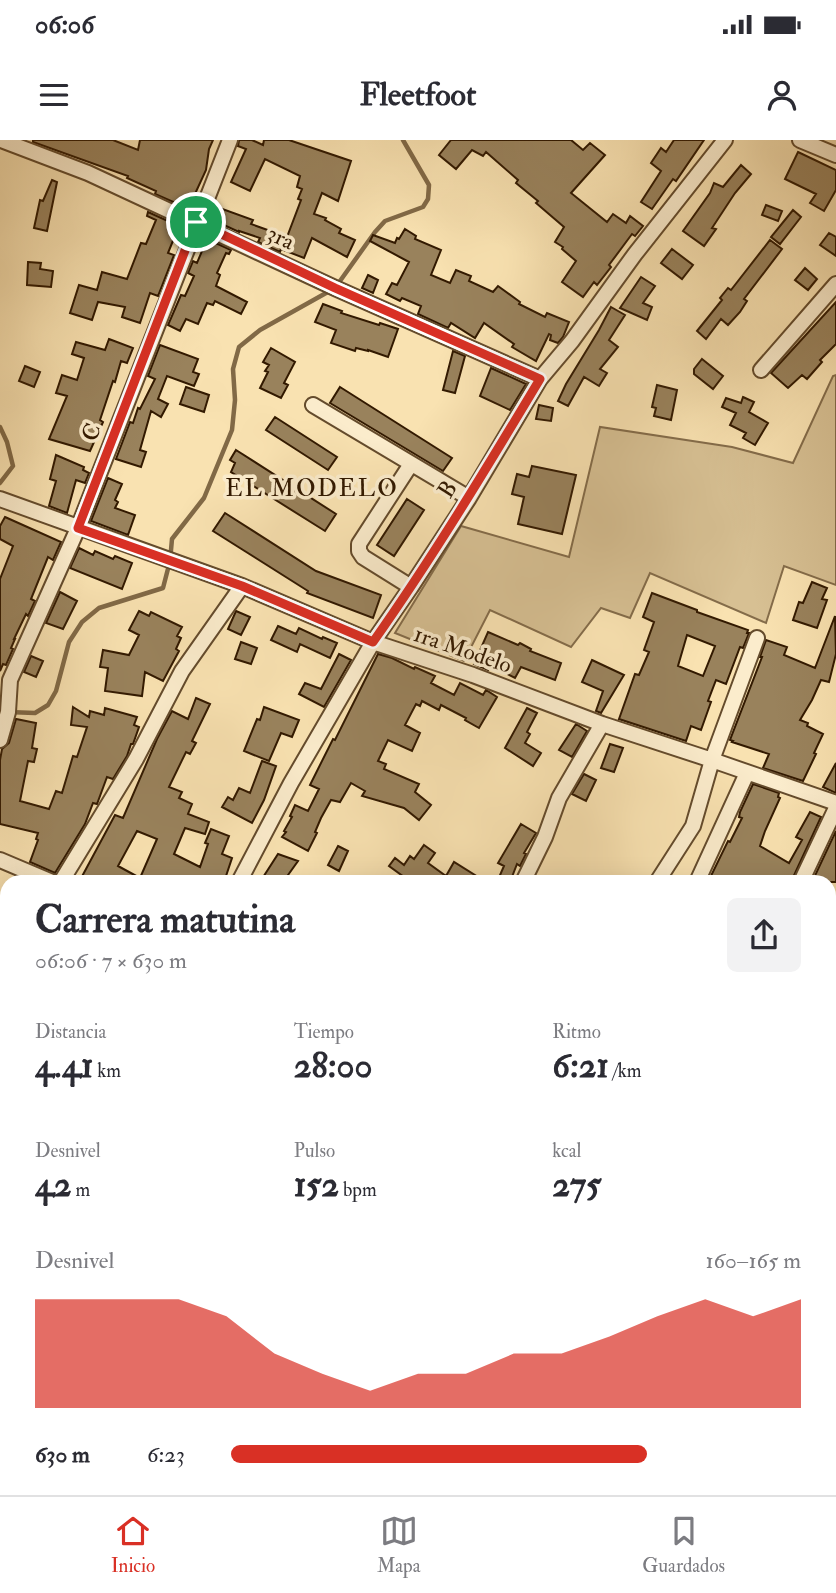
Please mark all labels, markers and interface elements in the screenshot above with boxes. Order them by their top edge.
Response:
text: 06:06 [35,9,94,41]
text: Fleetfoot [360,75,476,115]
icon: menu [35,76,73,114]
icon: person [763,76,801,114]
pin [166,192,226,252]
icon: arrive [177,203,215,241]
street label: 3ra [262,219,300,256]
street label: C [75,419,108,445]
district label: EL MODELO [225,473,399,504]
street label: B [431,475,464,503]
street label: 1ra Modelo [410,619,516,680]
text: Carrera matutina [35,896,295,944]
button: share [727,898,801,972]
text: 06:06 · 7 × 630 m [35,946,187,975]
text: Distancia [35,1020,106,1044]
text: Tiempo [294,1020,354,1044]
text: Ritmo [552,1020,601,1044]
text: 4.41 [35,1044,93,1088]
text: 28:00 [294,1044,372,1088]
text: 6:21 [552,1044,609,1088]
text: km [93,1059,121,1083]
text: /km [609,1059,642,1083]
text: Desnivel [35,1139,101,1163]
text: Pulso [294,1139,335,1163]
text: kcal [552,1139,581,1163]
text: 42 [35,1163,72,1207]
text: 152 [294,1163,339,1207]
text: 275 [552,1163,601,1207]
text: m [72,1178,90,1202]
text: bpm [339,1178,377,1202]
text: Desnivel [35,1246,114,1275]
text: 160–165 m [705,1246,801,1275]
text: 630 m [35,1440,90,1469]
text: 6:23 [147,1440,185,1469]
tab: Inicio [111,1512,155,1578]
tab: Mapa [377,1512,420,1578]
tab: Guardados [642,1512,725,1578]

